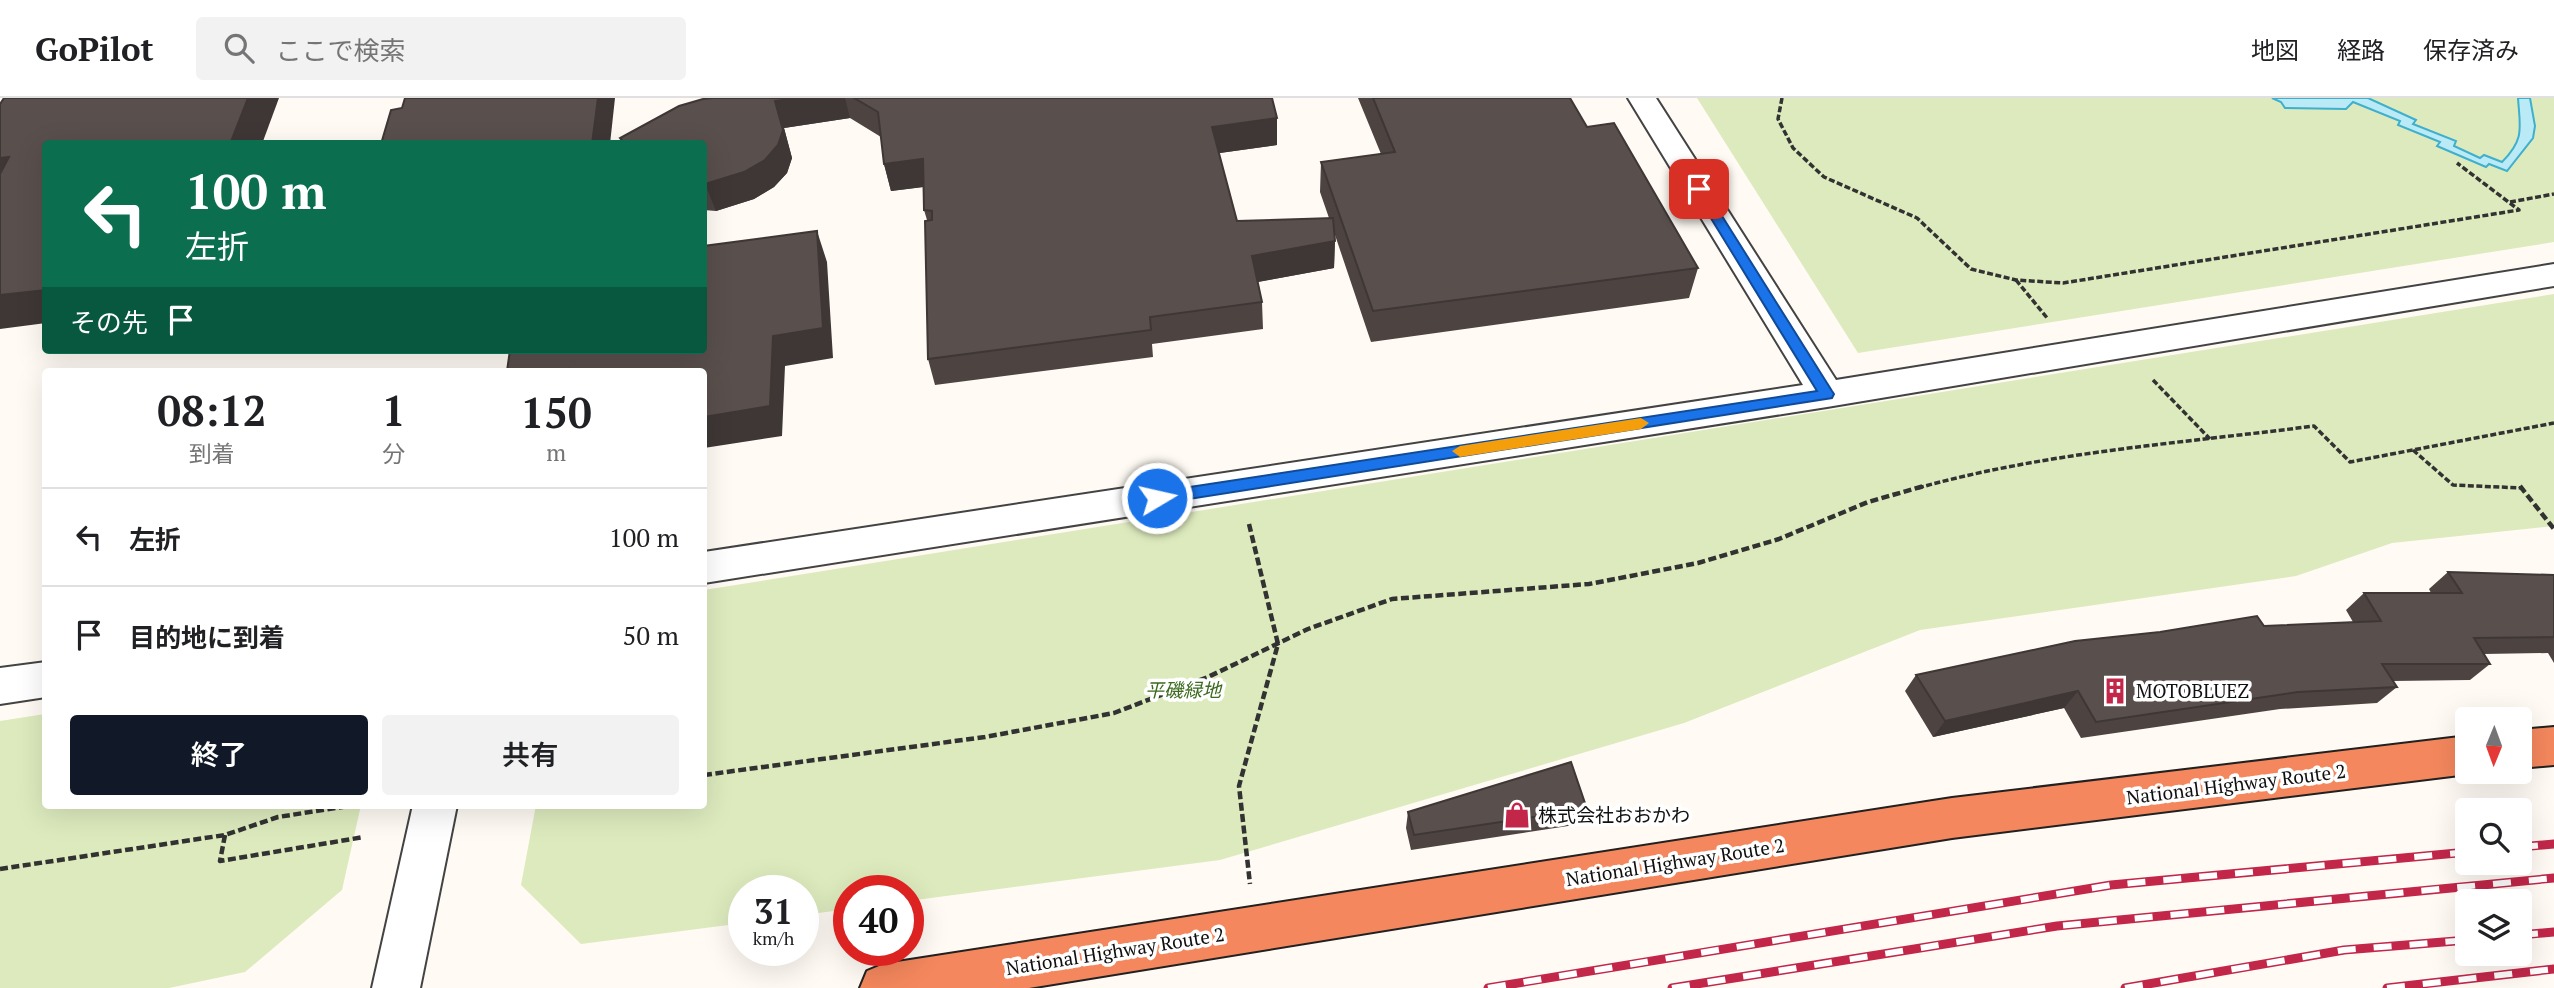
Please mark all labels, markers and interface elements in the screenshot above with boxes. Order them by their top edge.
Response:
search box [196,17,686,80]
text: GoPilot [35,27,154,70]
icon: search [220,29,258,67]
text: ここで検索 [276,33,406,67]
text: 地図 [2251,34,2299,66]
text: 経路 [2337,34,2385,66]
text: 保存済み [2423,34,2519,66]
text: 100 m [185,158,327,223]
pin [1669,159,1729,219]
icon: left [70,168,161,259]
icon: arrive [1680,170,1718,208]
text: 左折 [185,225,249,267]
icon: arrive [162,301,200,339]
text: その先 [70,305,148,339]
text: 08:12 [157,382,267,438]
text: 1 [382,382,405,438]
text: 150 [521,384,592,440]
text: m [546,437,566,468]
text: 到着 [189,438,235,469]
text: 分 [382,438,405,469]
position arrow [1120,461,1194,535]
icon: left [70,518,108,556]
text: 100 m [609,520,679,554]
text: 左折 [129,522,181,556]
icon: arrive [70,616,108,654]
text: 50 m [623,618,679,652]
text: 目的地に到着 [129,620,285,654]
building icon: MOTOBLUEZ [2100,676,2130,706]
park label: 平磯緑地 [1145,677,1223,702]
place label: MOTOBLUEZ [2136,678,2249,703]
north arrow [2455,707,2532,784]
map controls [2455,707,2532,966]
button: 終了 [70,715,368,795]
button: 共有 [382,715,679,795]
street label: National Highway Route 2 [2125,758,2347,809]
button: search [2455,798,2532,875]
shop icon: 株式会社おおかわ [1502,800,1532,830]
place label: 株式会社おおかわ [1538,802,1690,827]
street label: National Highway Route 2 [1564,832,1786,891]
speed limit sign: 40 [833,875,924,966]
text: 31 [754,888,793,934]
button: layers [2455,889,2532,966]
street label: National Highway Route 2 [1004,921,1226,980]
text: km/h [753,926,794,950]

